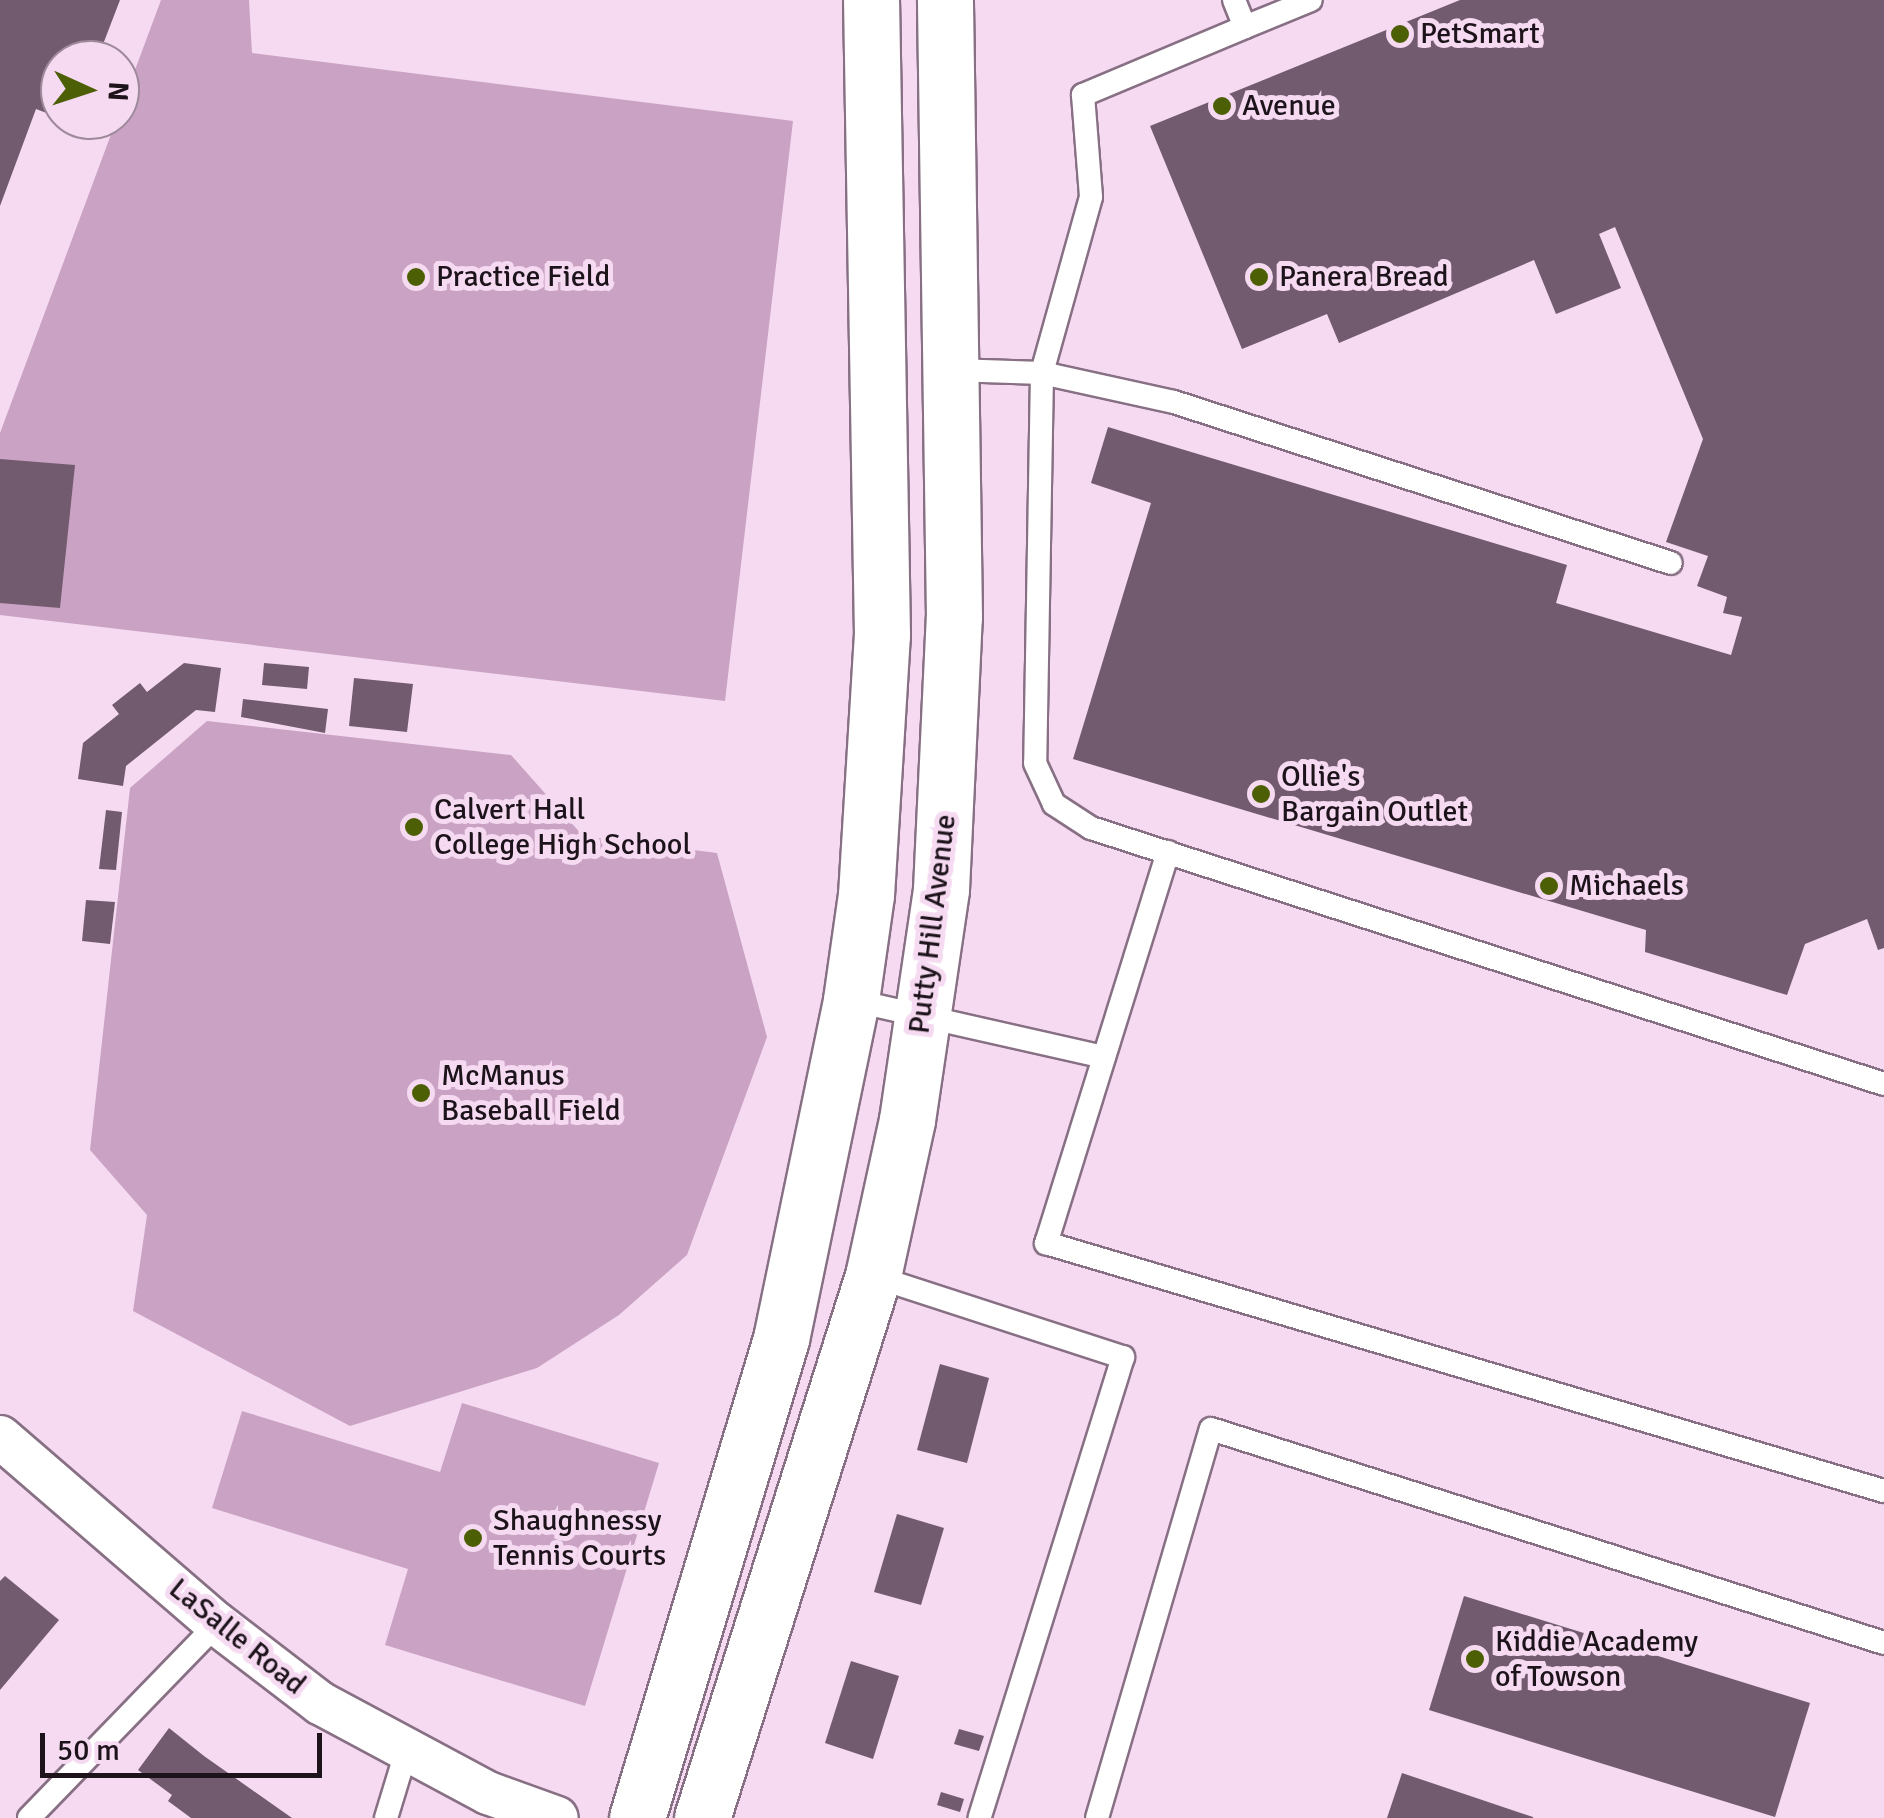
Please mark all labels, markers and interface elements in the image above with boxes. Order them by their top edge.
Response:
place label: PetSmart [1420,16,1540,52]
marker: PetSmart [1389,23,1411,45]
north arrow [40,40,140,140]
text: N [100,81,135,102]
place label: Avenue [1242,88,1336,124]
marker: Avenue [1211,95,1233,117]
place label: Practice Field [436,259,610,295]
place label: Panera Bread [1279,259,1449,295]
marker: Practice Field [405,266,427,288]
marker: Panera Bread [1248,266,1270,288]
place label: Ollie's Bargain Outlet [1281,759,1468,830]
marker: Ollie's Bargain Outlet [1250,783,1272,805]
place label: Calvert Hall College High School [434,792,691,862]
street label: Putty Hill Avenue [902,812,964,1036]
marker: Calvert Hall College High School [403,816,425,838]
place label: Michaels [1569,868,1684,904]
marker: Michaels [1538,875,1560,897]
place label: McManus Baseball Field [441,1058,621,1128]
marker: McManus Baseball Field [410,1082,432,1104]
place label: Shaughnessy Tennis Courts [493,1503,666,1574]
marker: Shaughnessy Tennis Courts [462,1527,484,1549]
street label: LaSalle Road [161,1571,313,1703]
place label: Kiddie Academy of Towson [1495,1624,1698,1694]
marker: Kiddie Academy of Towson [1464,1648,1486,1670]
scale bar [45,1713,328,1775]
text: 50 m [57,1732,120,1769]

